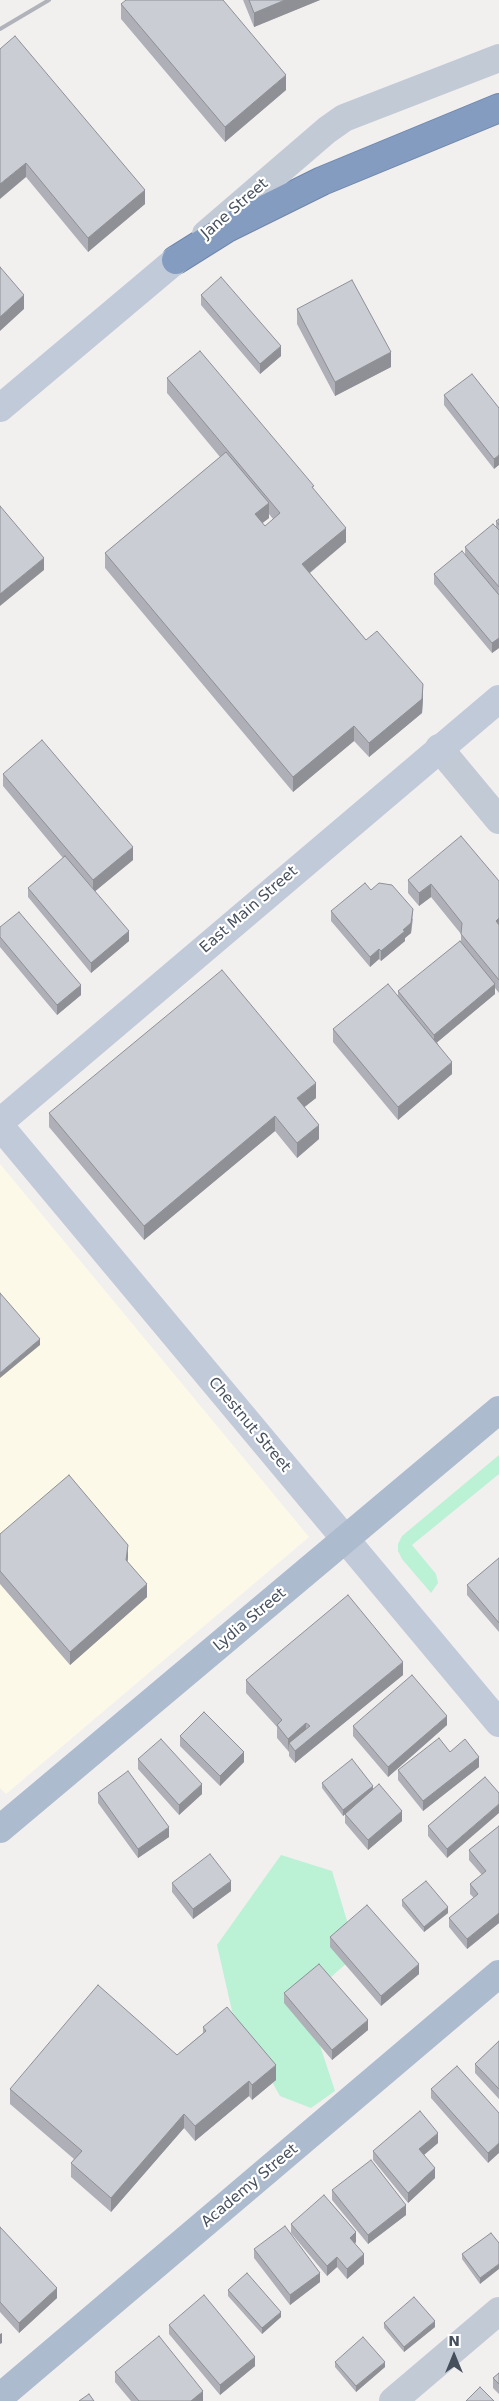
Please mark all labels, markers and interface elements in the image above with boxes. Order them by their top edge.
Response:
street label: Jane Street [198,175,272,243]
street label: East Main Street [197,863,301,957]
street label: Chestnut Street [204,1374,294,1476]
street label: Lydia Street [210,1584,290,1656]
street label: Academy Street [198,2141,302,2231]
north arrow [429,2331,479,2381]
text: N [448,2333,460,2349]

